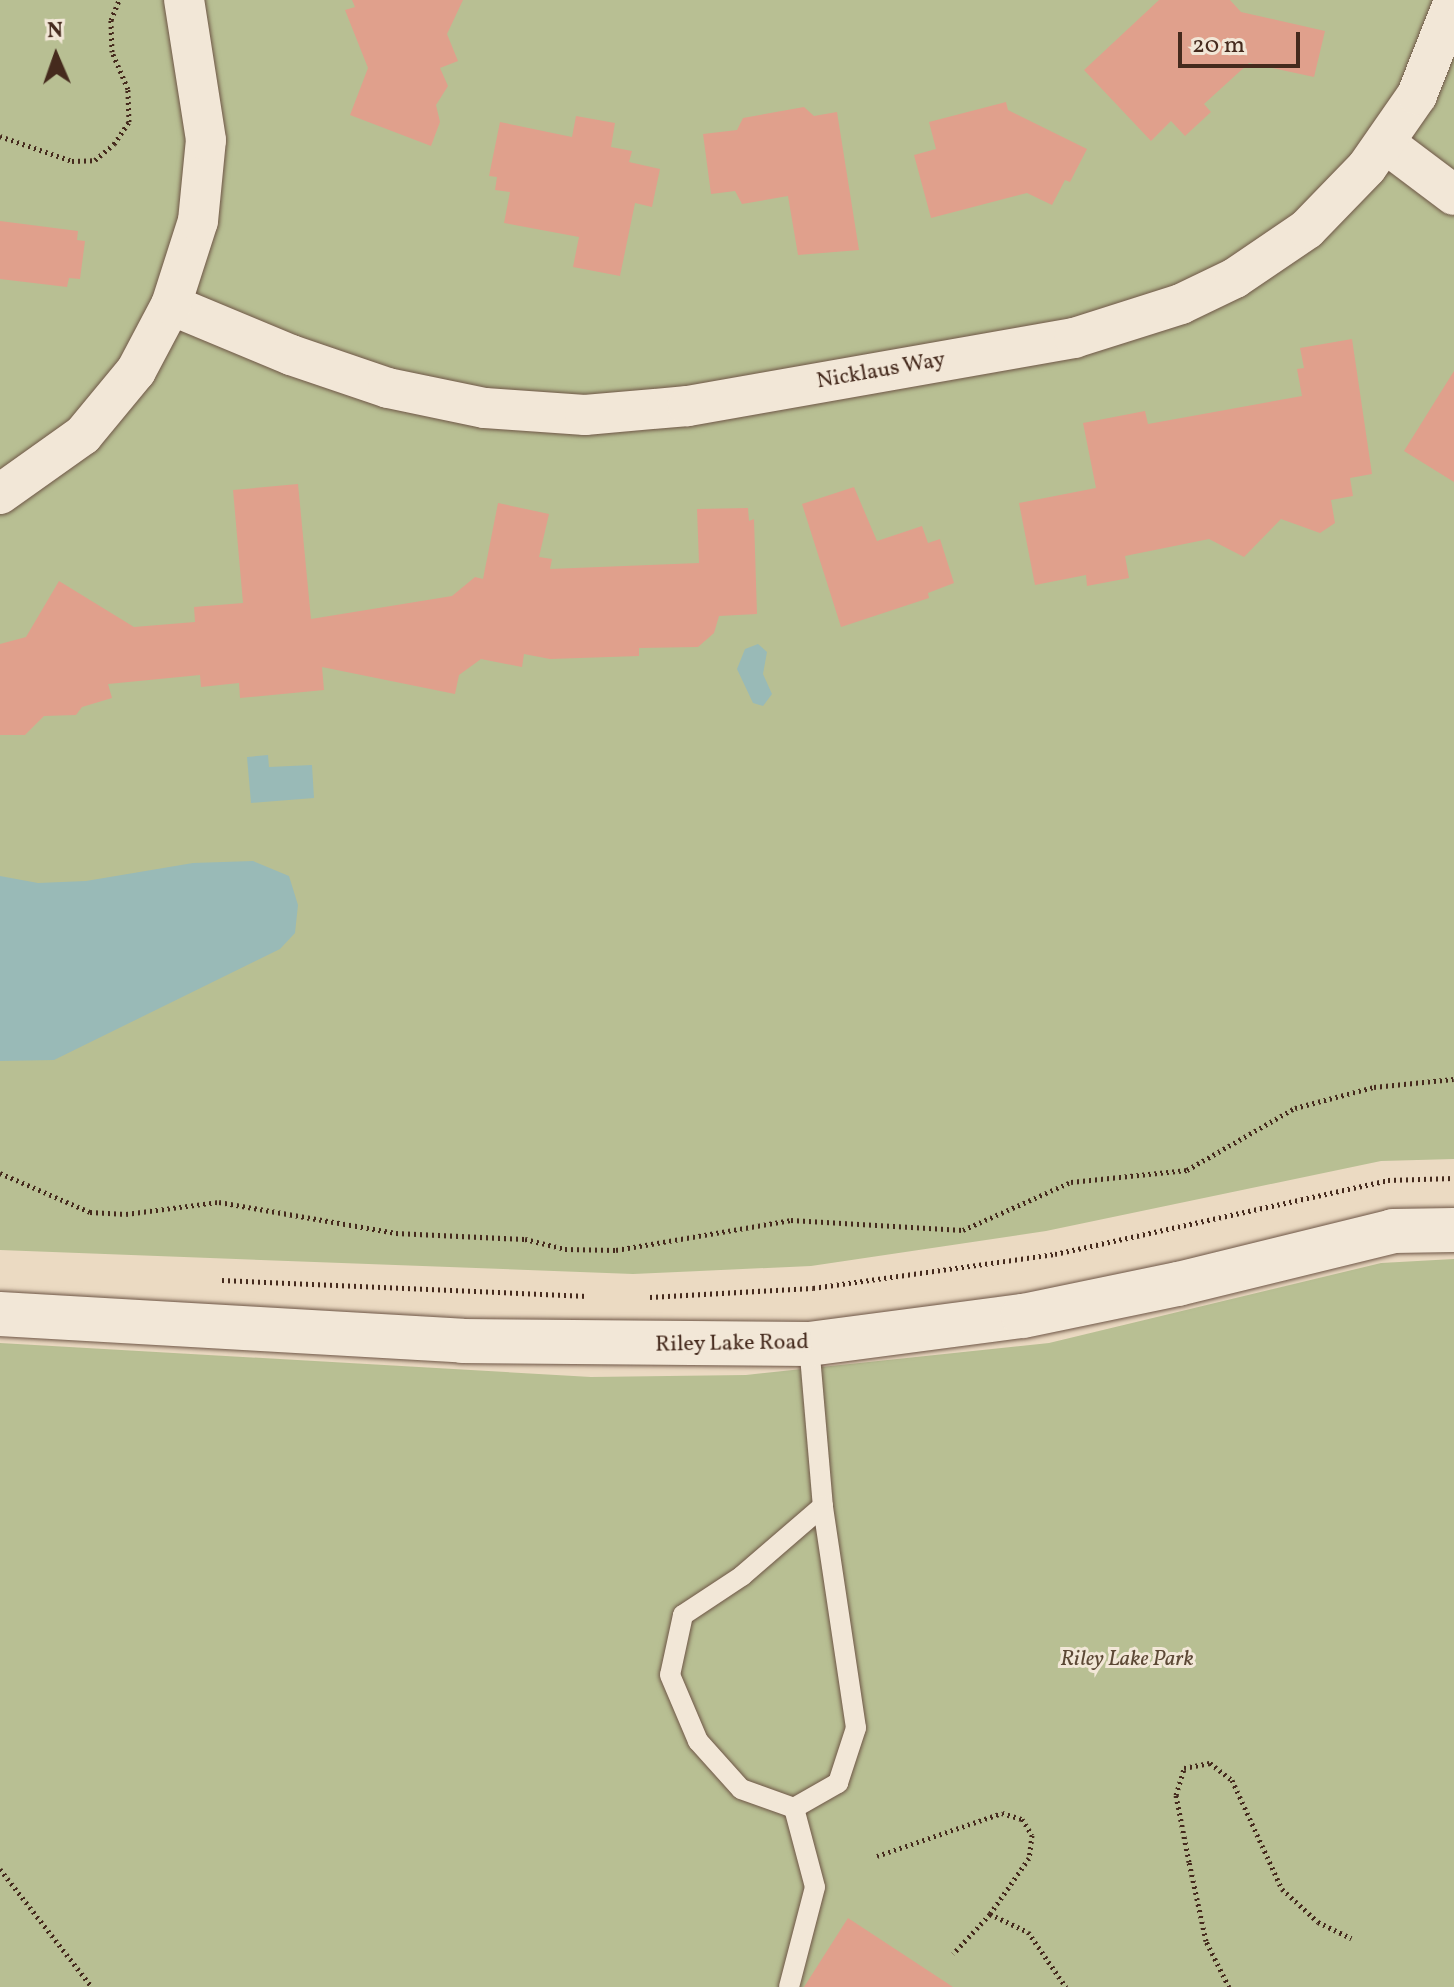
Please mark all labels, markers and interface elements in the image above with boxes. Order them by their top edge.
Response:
north arrow [16,16,96,96]
text: N [47,16,64,47]
scale bar [1182,16,1304,66]
text: 20 m [1192,29,1245,63]
street label: Nicklaus Way [814,347,948,395]
street label: Riley Lake Road [655,1329,809,1359]
park label: Riley Lake Park [1060,1647,1194,1673]

